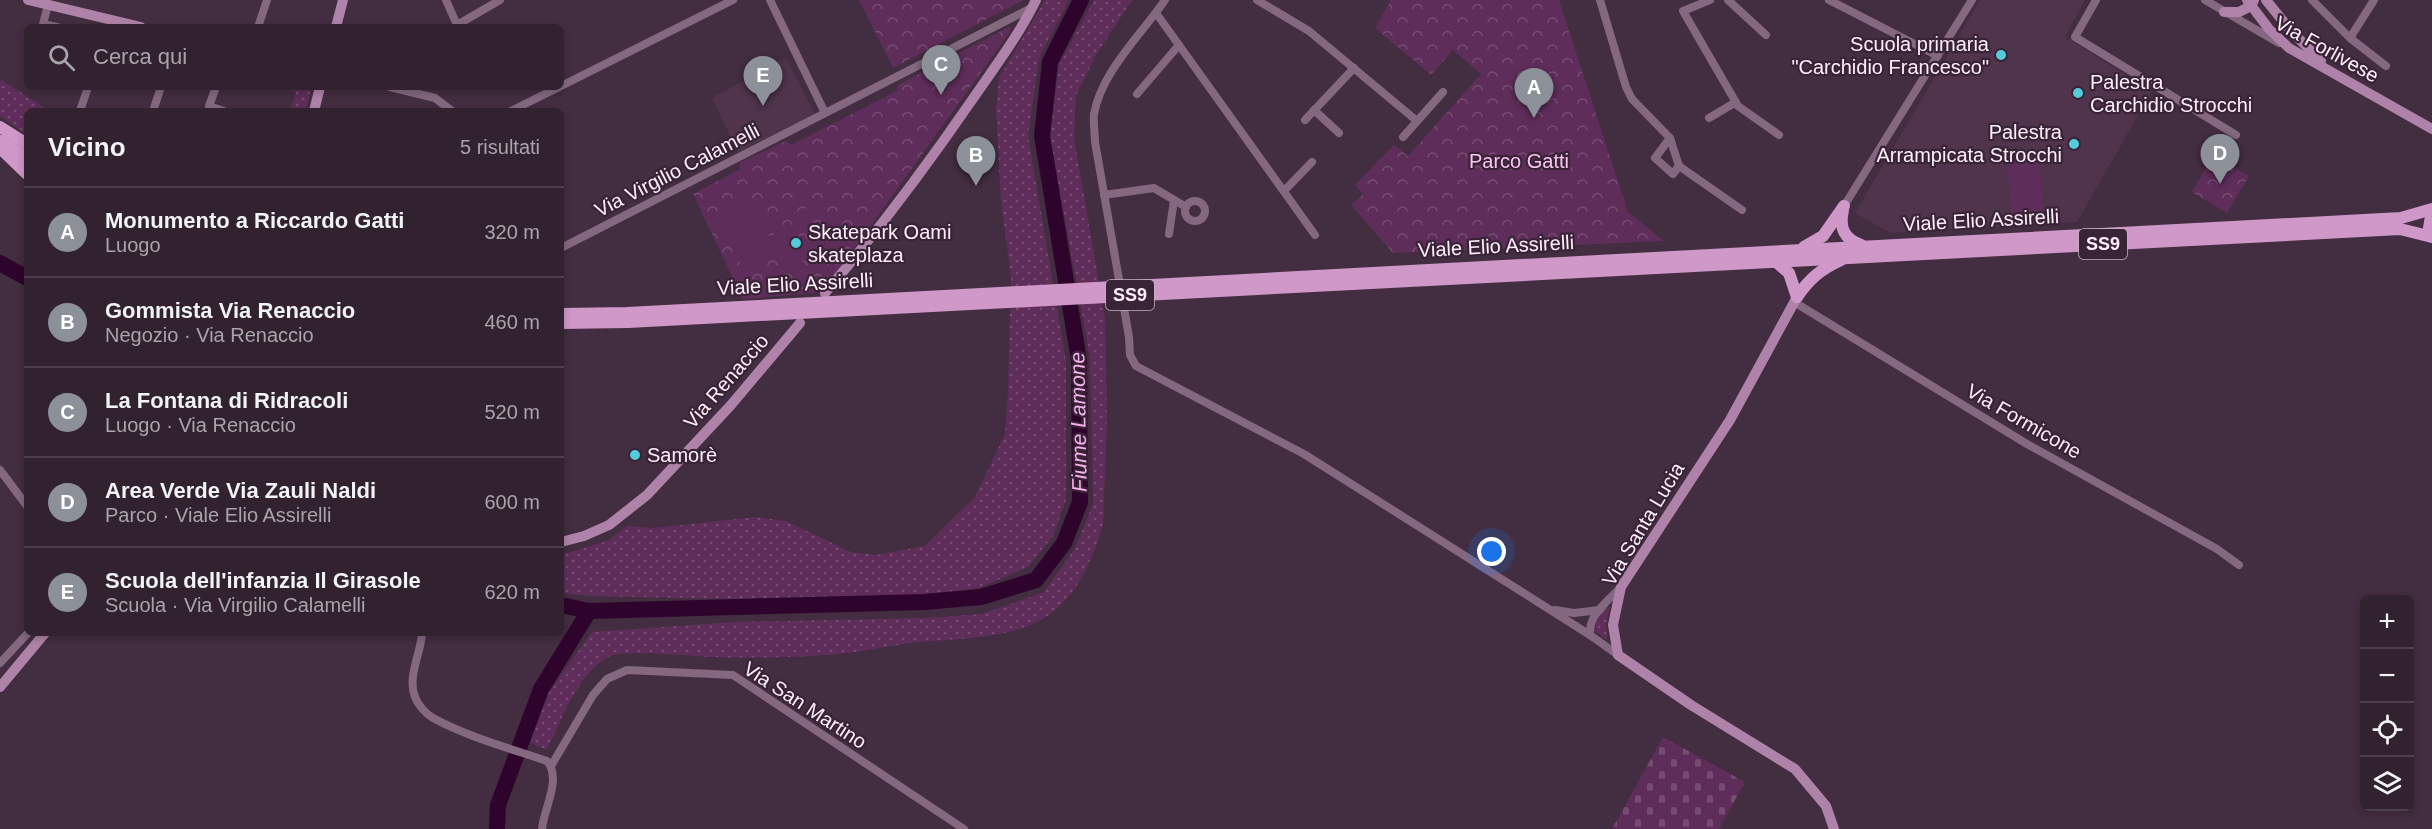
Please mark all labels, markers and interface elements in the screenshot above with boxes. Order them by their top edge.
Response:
street label: Via Forlivese [2271,11,2383,87]
search box [24,24,564,90]
place label: Scuola primaria "Carchidio Francesco" [1791,33,1990,78]
icon: search [45,41,78,74]
text: Cerca qui [93,44,187,69]
pin: C [922,46,960,95]
marker: Scuola primaria "Carchidio Francesco" [1994,48,2008,62]
pin: E [744,57,783,106]
pin: A [1514,68,1553,118]
place label: Palestra Carchidio Strocchi [2090,71,2252,116]
marker: Palestra Carchidio Strocchi [2071,86,2085,100]
street label: Via Virgilio Calamelli [591,119,763,221]
place label: Palestra Arrampicata Strocchi [1876,121,2063,166]
text: Vicino [48,132,126,162]
pin: D [2200,134,2240,184]
text: 5 risultati [460,136,540,158]
pin: B [956,136,996,186]
marker: Palestra Arrampicata Strocchi [2067,137,2081,151]
park label: Parco Gatti [1469,150,1569,172]
street label: Viale Elio Assirelli [1902,205,2060,235]
text: Monumento a Riccardo Gatti [105,208,404,233]
text: A [60,221,75,243]
text: 320 m [484,221,540,243]
place label: Skatepark Oami skateplaza [808,221,951,266]
road number: SS9 [2079,229,2127,259]
street label: Viale Elio Assirelli [1417,231,1575,261]
text: Luogo [105,234,161,256]
marker: Skatepark Oami skateplaza [789,236,803,250]
street label: Viale Elio Assirelli [716,269,874,299]
road number: SS9 [1106,280,1154,310]
text: Gommista Via Renaccio [105,298,355,323]
text: B [60,311,75,333]
text: 460 m [484,311,540,333]
text: Negozio · Via Renaccio [105,324,314,346]
street label: Via Renaccio [679,329,773,433]
water label: Fiume Lamone [1065,352,1091,492]
street label: Via Formicone [1963,379,2085,463]
text: La Fontana di Ridracoli [105,388,348,413]
text: C [60,401,75,423]
text: 520 m [484,401,540,423]
text: Luogo · Via Renaccio [105,414,296,436]
place label: Samorè [647,444,717,466]
marker: Samorè [628,448,642,462]
street label: Via Santa Lucia [1598,458,1689,590]
text: Area Verde Via Zauli Naldi [105,478,376,503]
text: D [60,491,75,513]
text: 600 m [484,491,540,513]
text: Parco · Viale Elio Assirelli [105,504,331,526]
your location [1477,537,1506,566]
text: Scuola dell'infanzia Il Girasole [105,568,421,593]
text: E [61,581,74,603]
text: 620 m [484,581,540,603]
text: Scuola · Via Virgilio Calamelli [105,594,366,616]
map controls [2360,595,2414,811]
button: + [2360,595,2414,649]
button: − [2360,649,2414,703]
street label: Via San Martino [739,657,871,753]
button: locate [2360,703,2414,757]
button: layers [2360,757,2414,811]

